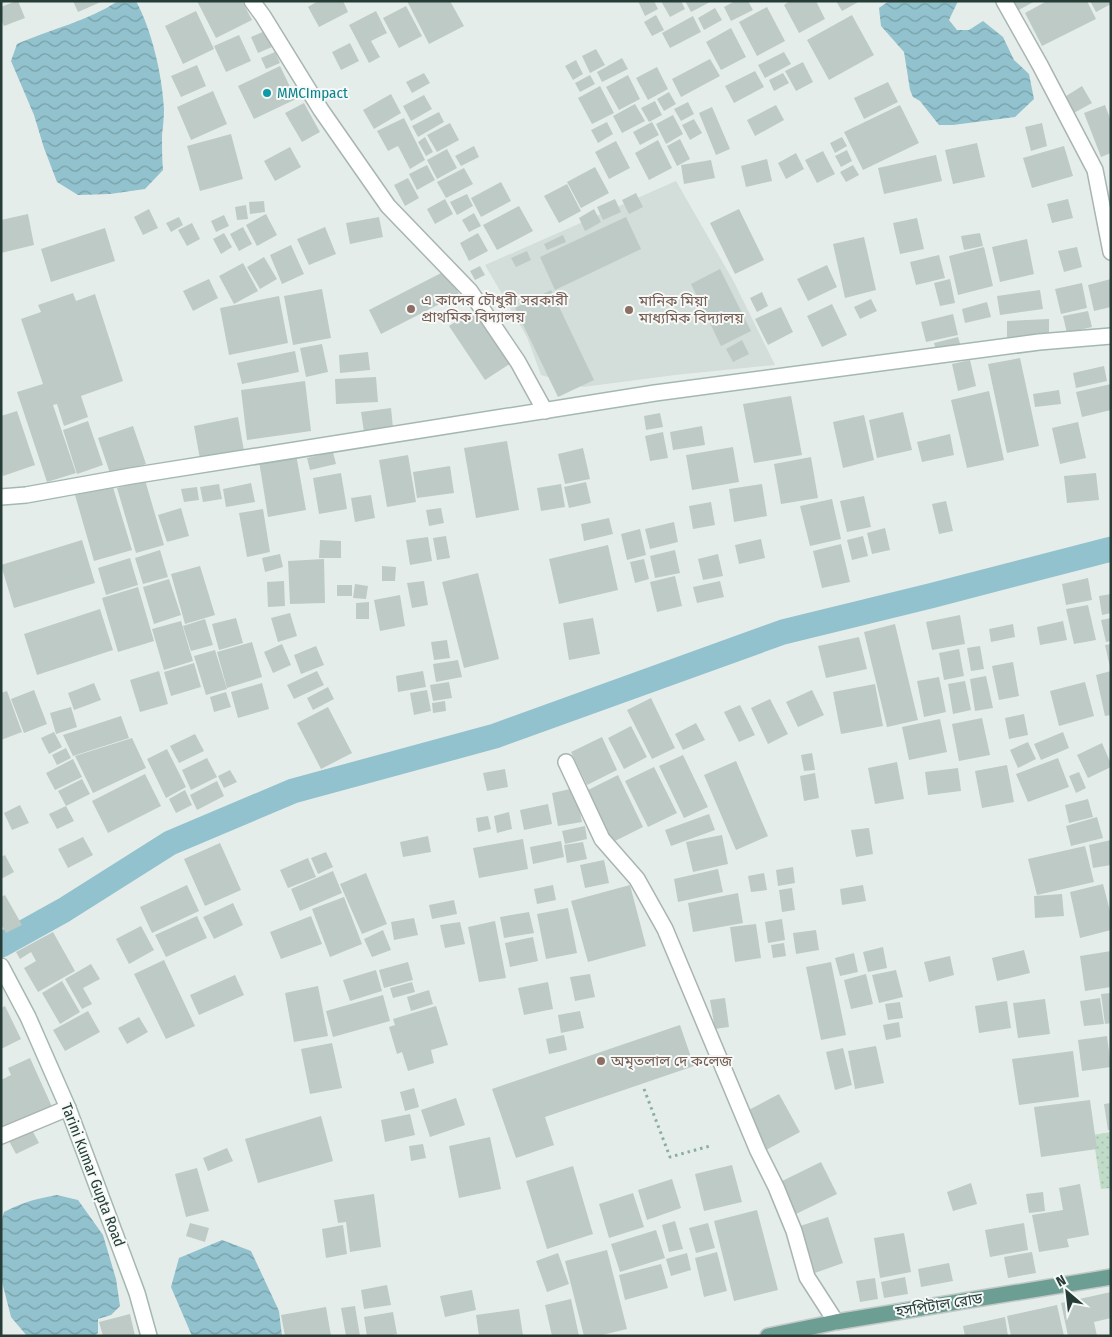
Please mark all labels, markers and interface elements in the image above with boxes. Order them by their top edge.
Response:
place label: MMCImpact [277,84,348,102]
marker: MMCImpact [261,87,273,99]
place label: এ কাদের চৌধুরী সরকারী প্রাথমিক বিদ্যালয় [421,291,569,326]
place label: মানিক মিয়া মাধ্যমিক বিদ্যালয় [638,292,744,327]
marker: এ কাদের চৌধুরী সরকারী প্রাথমিক বিদ্যালয় [405,303,417,315]
marker: মানিক মিয়া মাধ্যমিক বিদ্যালয় [623,304,635,316]
place label: অমৃতলাল দে কলেজ [610,1052,733,1070]
marker: অমৃতলাল দে কলেজ [595,1055,607,1067]
street label: Tarini Kumar Gupta Road [57,1101,129,1249]
north arrow [1042,1267,1092,1317]
text: N [1053,1271,1069,1290]
street label: হসপিটাল রোড [893,1289,984,1321]

